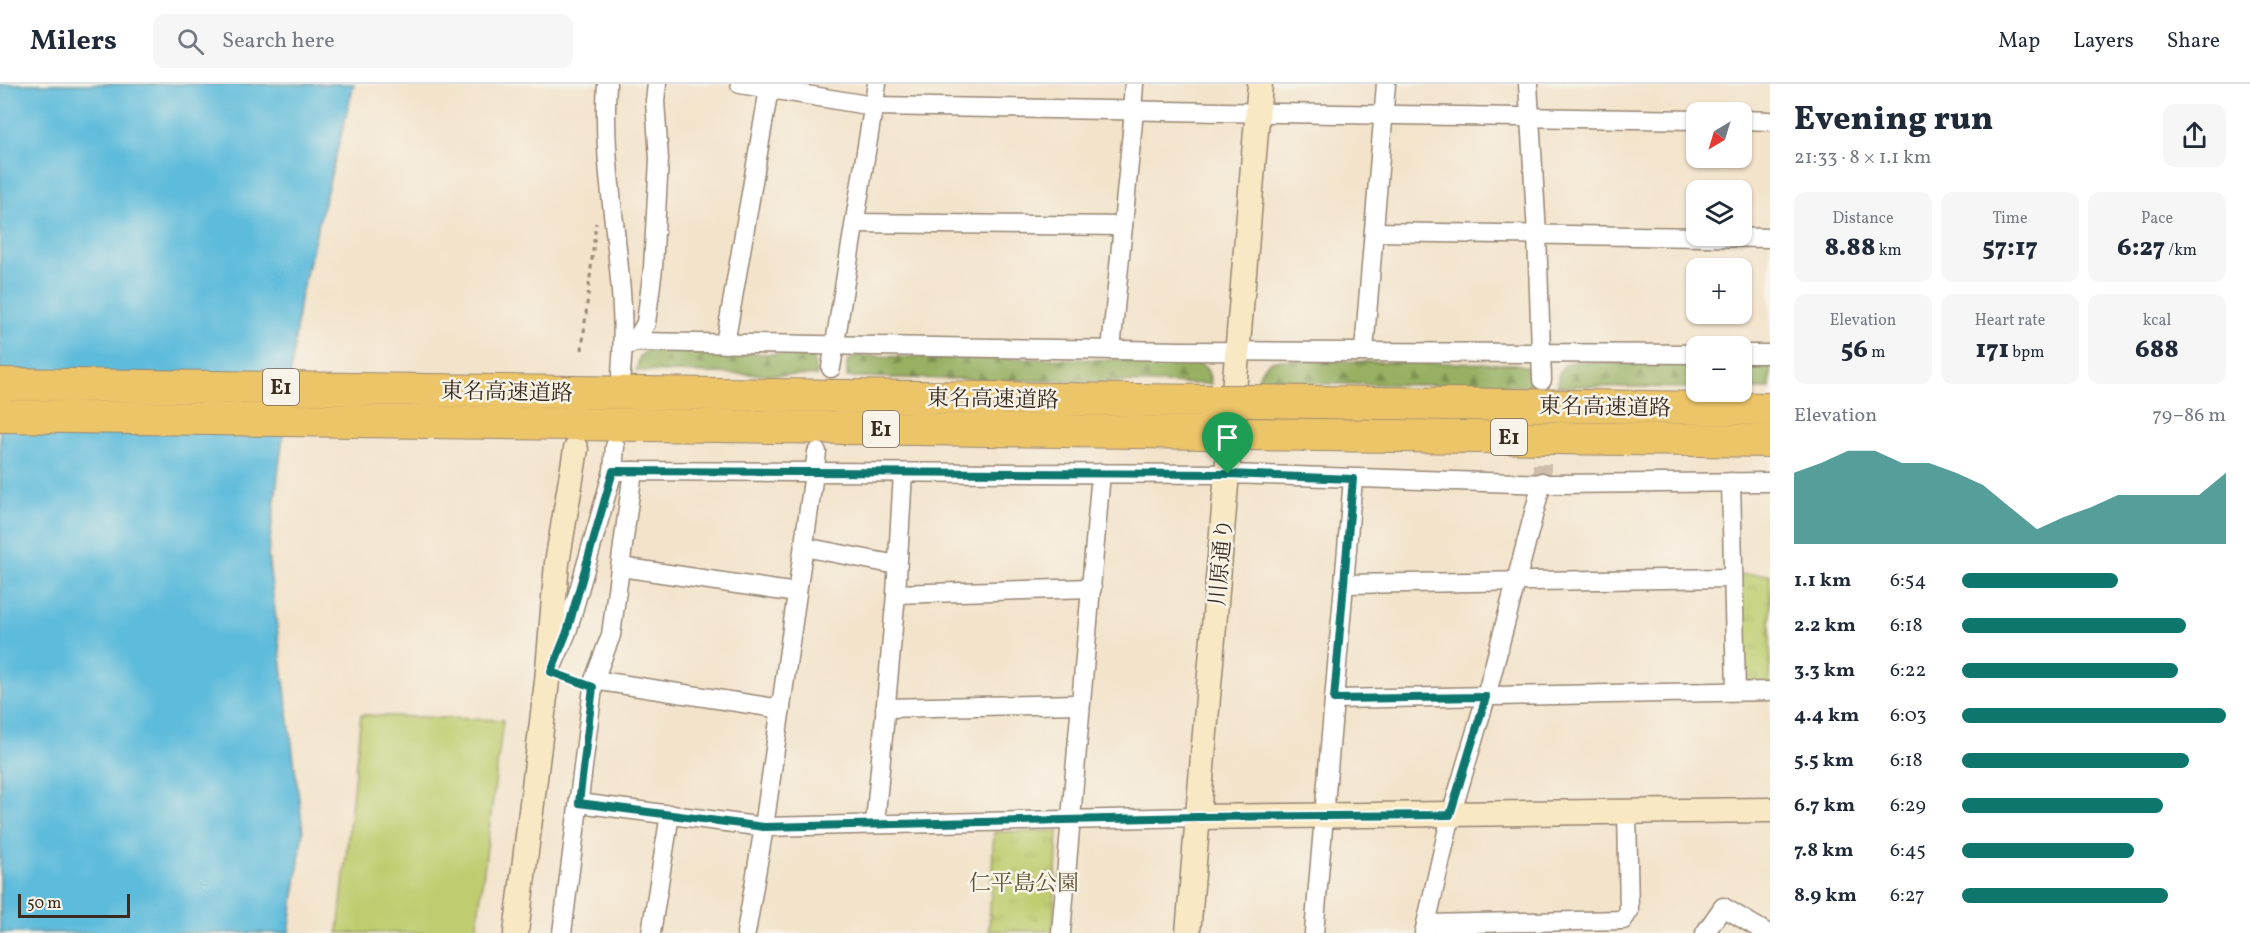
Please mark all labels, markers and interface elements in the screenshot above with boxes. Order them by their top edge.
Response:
search box [153,14,573,68]
text: Milers [30,22,117,61]
icon: search [174,25,207,58]
text: Search here [222,26,335,57]
text: Map [1998,27,2040,56]
text: Layers [2073,27,2134,56]
text: Share [2167,27,2220,56]
text: Evening run [1794,98,1993,144]
north arrow [1686,102,1752,168]
map controls [1686,102,1752,402]
button: share [2163,104,2226,167]
text: 21:33 · 8 × 1.1 km [1794,144,1932,172]
button: layers [1686,180,1752,246]
text: Distance [1832,208,1894,230]
text: Time [1992,208,2028,230]
text: Pace [2141,208,2173,230]
text: 8.88 [1824,230,1876,266]
text: 57:17 [1982,230,2038,266]
text: 6:27 [2117,230,2165,266]
text: km [1876,240,1902,262]
text: /km [2165,240,2197,262]
button: + [1686,258,1752,324]
text: Elevation [1830,310,1896,332]
text: Heart rate [1975,310,2045,332]
text: kcal [2143,310,2171,332]
text: 56 [1841,332,1868,368]
text: 171 [1976,332,2009,368]
text: 688 [2135,332,2179,368]
button: − [1686,336,1752,402]
text: m [1868,342,1885,364]
text: bpm [2009,342,2044,364]
road number: E1 [263,369,299,405]
street label: 東名高速道路 [441,377,573,410]
street label: 東名高速道路 [927,384,1059,417]
street label: 東名高速道路 [1539,392,1671,425]
text: Elevation [1794,402,1877,430]
text: 79–86 m [2152,402,2226,430]
road number: E1 [863,411,899,447]
pin [1202,412,1253,474]
road number: E1 [1491,419,1527,455]
icon: arrive [1211,421,1244,454]
street label: 川原通り [1203,517,1242,607]
text: 1.1 km [1794,567,1851,595]
text: 6:54 [1890,567,1926,595]
text: 2.2 km [1794,612,1856,640]
text: 6:18 [1890,612,1923,640]
text: 3.3 km [1794,657,1855,685]
text: 6:22 [1890,657,1926,685]
text: 4.4 km [1794,702,1859,730]
text: 6:03 [1890,702,1927,730]
text: 5.5 km [1794,747,1854,775]
text: 6:18 [1890,747,1923,775]
text: 6.7 km [1794,792,1855,820]
text: 6:29 [1890,792,1926,820]
text: 7.8 km [1794,837,1854,865]
text: 6:45 [1890,837,1926,865]
park label: 仁平島公園 [969,869,1079,900]
text: 8.9 km [1794,882,1857,910]
text: 6:27 [1890,882,1925,910]
scale bar [18,891,130,918]
text: 50 m [27,893,61,915]

